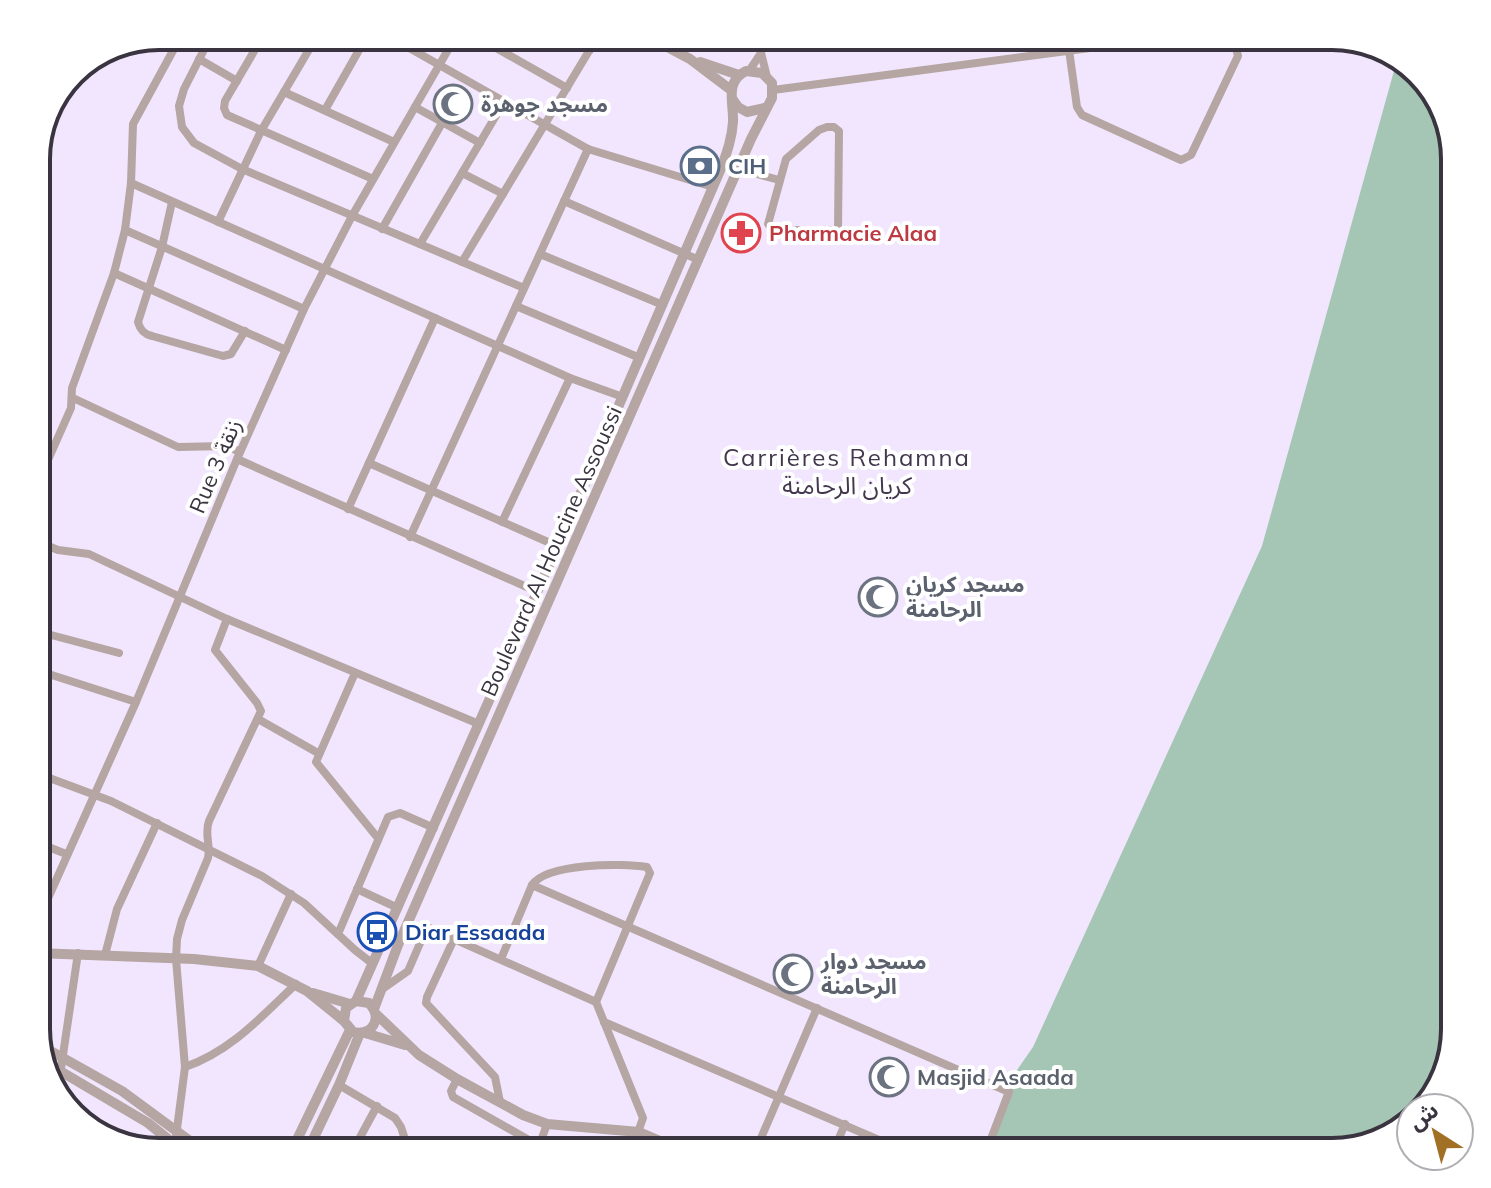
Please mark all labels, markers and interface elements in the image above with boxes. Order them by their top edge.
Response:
mosque icon: مسجد جوهرة [432,83,474,125]
place label: مسجد جوهرة [481,90,608,118]
bank icon: CIH [679,145,721,187]
place label: CIH [728,152,766,180]
pharmacy icon: Pharmacie Alaa [720,212,762,254]
place label: Pharmacie Alaa [769,219,937,247]
street label: Boulevard Al Houcine Assoussi [474,401,628,701]
street label: Rue 3 زنقة [183,415,247,517]
district label: Carrières Rehamna كريان الرحامنة [723,442,971,500]
place label: مسجد كريان الرحامنة [906,570,1025,623]
mosque icon: مسجد كريان الرحامنة [857,576,899,618]
bus stop icon: Diar Essaada [356,911,398,953]
place label: Diar Essaada [405,918,545,946]
place label: مسجد دوار الرحامنة [820,947,927,1000]
mosque icon: مسجد دوار الرحامنة [772,953,814,995]
mosque icon: Masjid Asaada [868,1056,910,1098]
place label: Masjid Asaada [917,1063,1074,1091]
north arrow [1395,1092,1475,1172]
text: ش [1403,1096,1444,1136]

